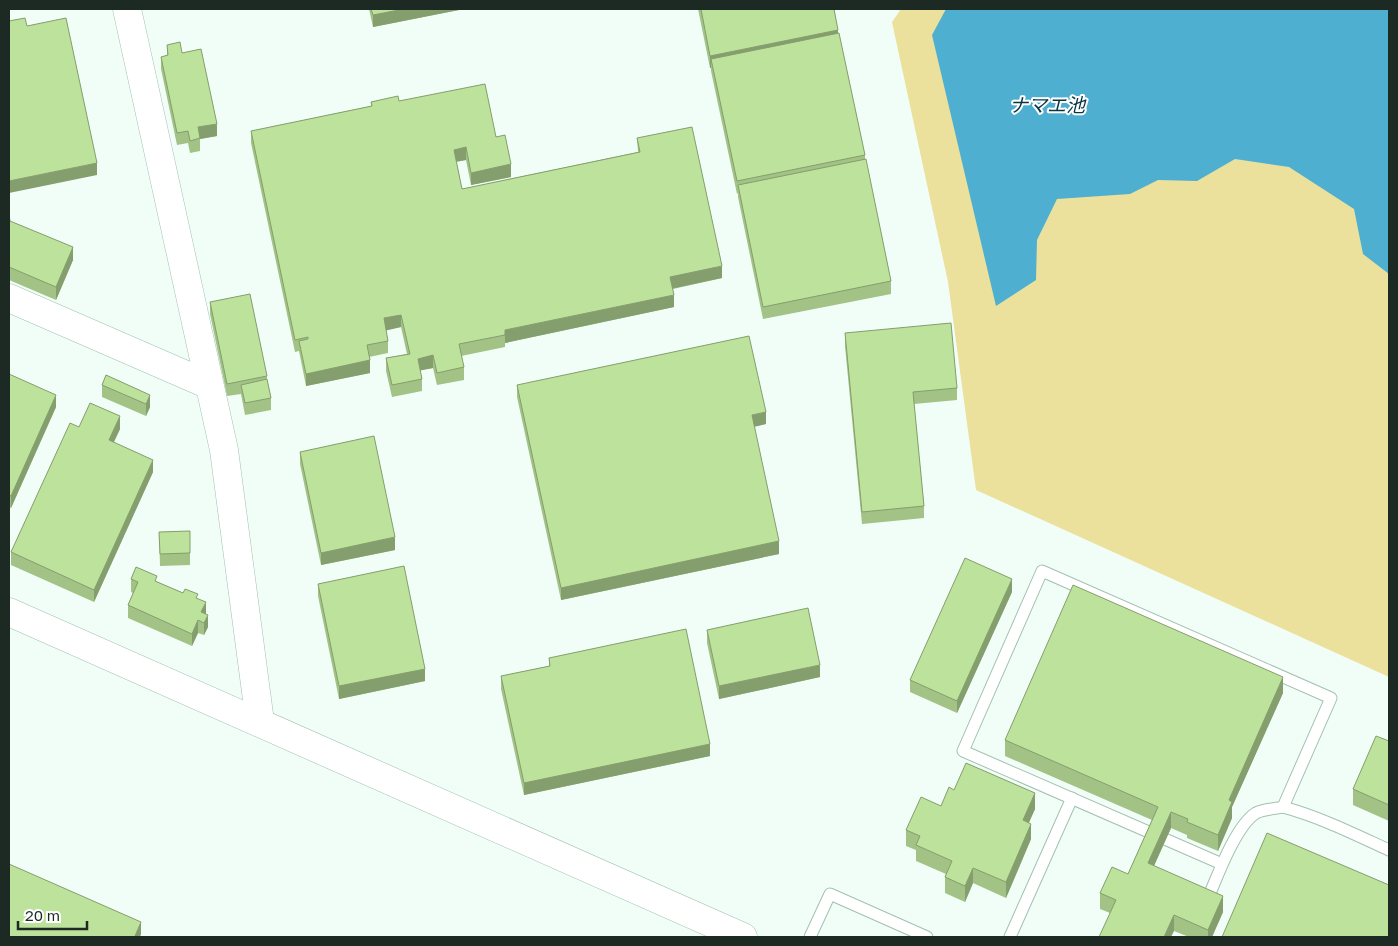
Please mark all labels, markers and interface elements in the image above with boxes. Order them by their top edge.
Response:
water label: ナマエ池 [1009,93,1087,116]
scale bar [18,898,86,930]
text: 20 m [25,906,60,924]

